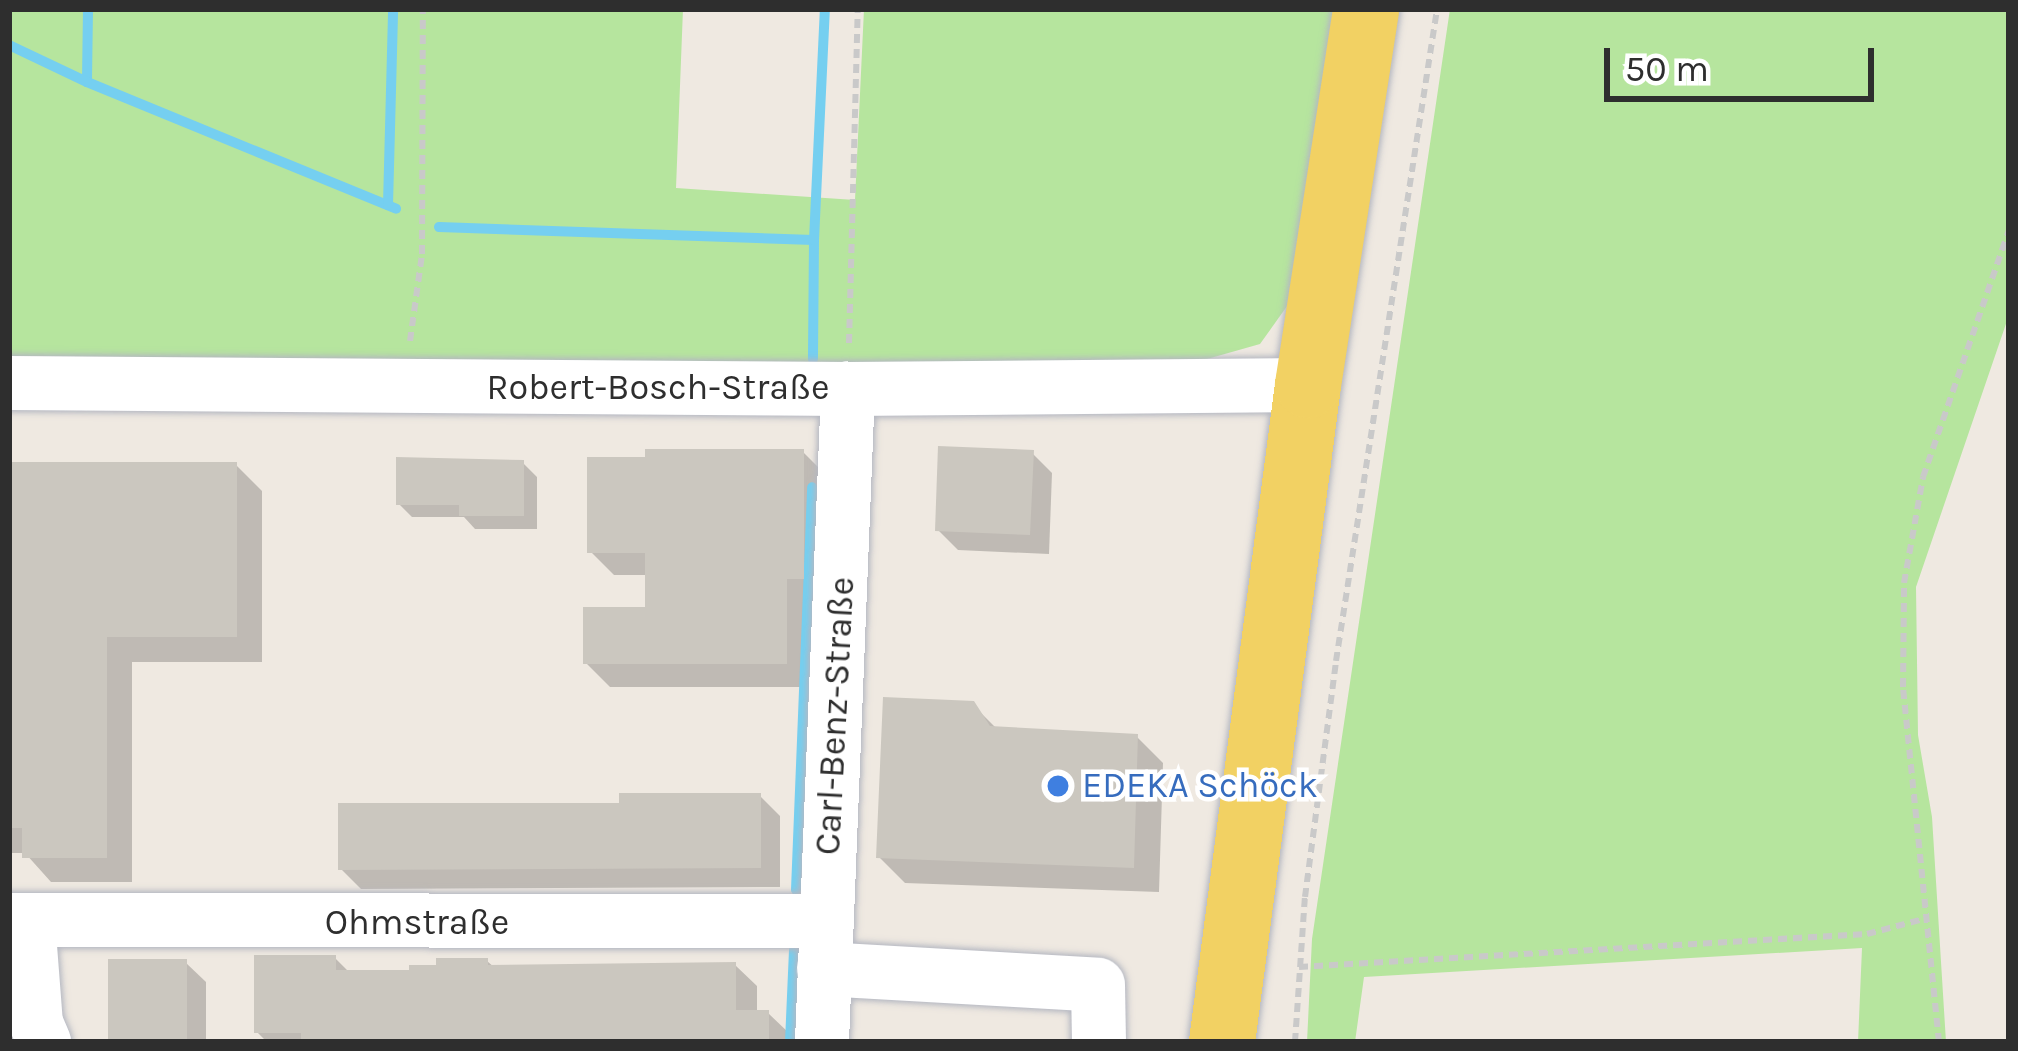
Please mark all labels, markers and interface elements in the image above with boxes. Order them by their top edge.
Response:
scale bar [1610,24,1880,98]
text: 50 m [1625,48,1709,90]
street label: Robert-Bosch-Straße [486,366,830,410]
street label: Carl-Benz-Straße [806,576,864,856]
place label: EDEKA Schöck [1082,764,1318,808]
marker: EDEKA Schöck [1045,773,1071,799]
street label: Ohmstraße [325,901,509,945]

